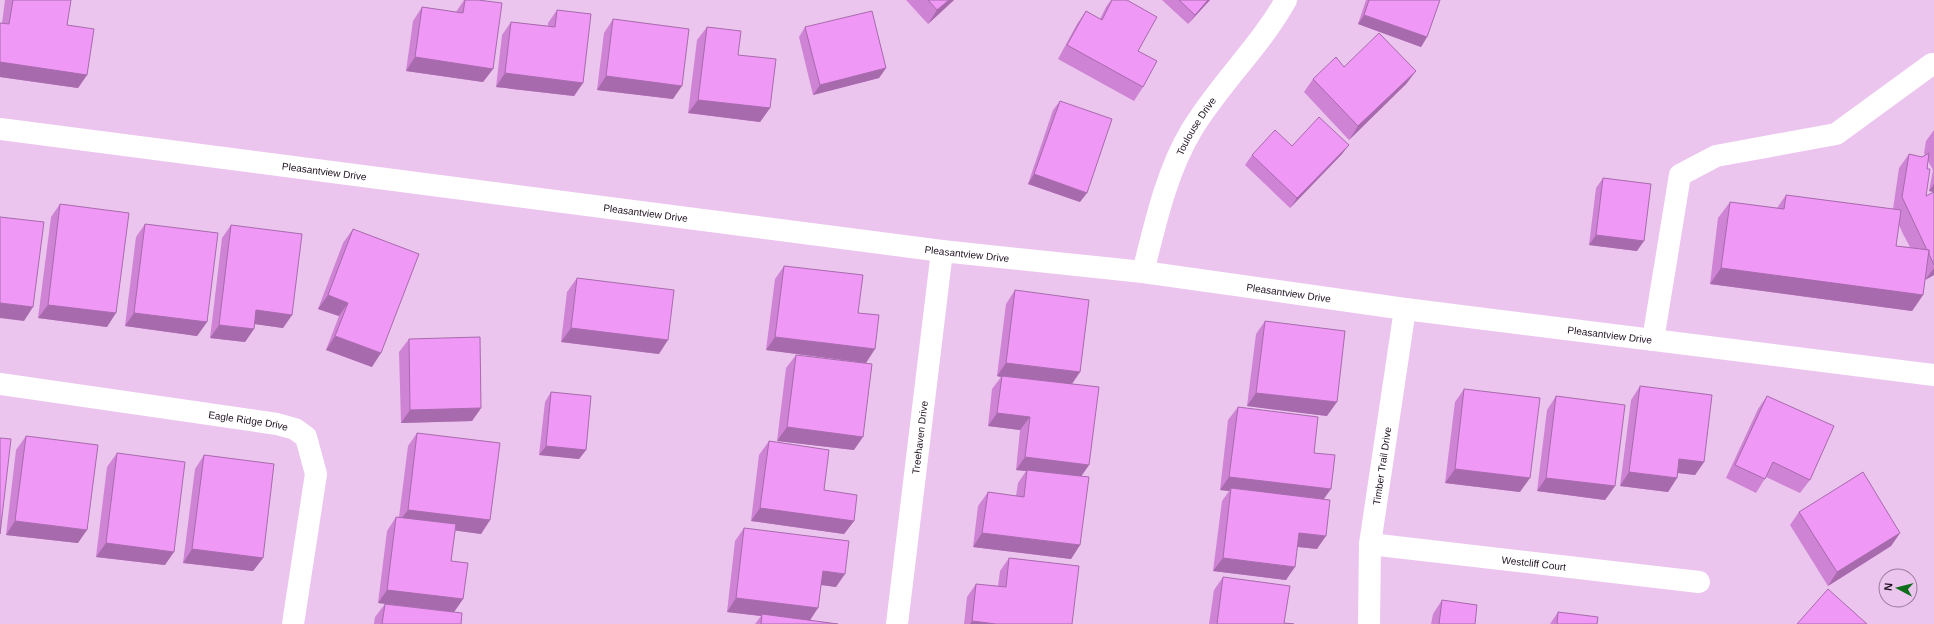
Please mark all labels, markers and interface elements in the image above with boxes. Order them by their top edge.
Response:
street label: Toulouse Drive [1174,95,1218,157]
street label: Pleasantview Drive [281,160,368,182]
street label: Pleasantview Drive [603,202,689,224]
street label: Pleasantview Drive [924,243,1010,264]
street label: Pleasantview Drive [1246,281,1332,304]
street label: Pleasantview Drive [1567,324,1653,345]
street label: Treehaven Drive [910,400,929,475]
street label: Eagle Ridge Drive [208,409,290,432]
street label: Timber Trail Drive [1370,426,1393,506]
street label: Westcliff Court [1501,554,1567,572]
north arrow [1878,568,1918,608]
text: N [1882,582,1895,591]

